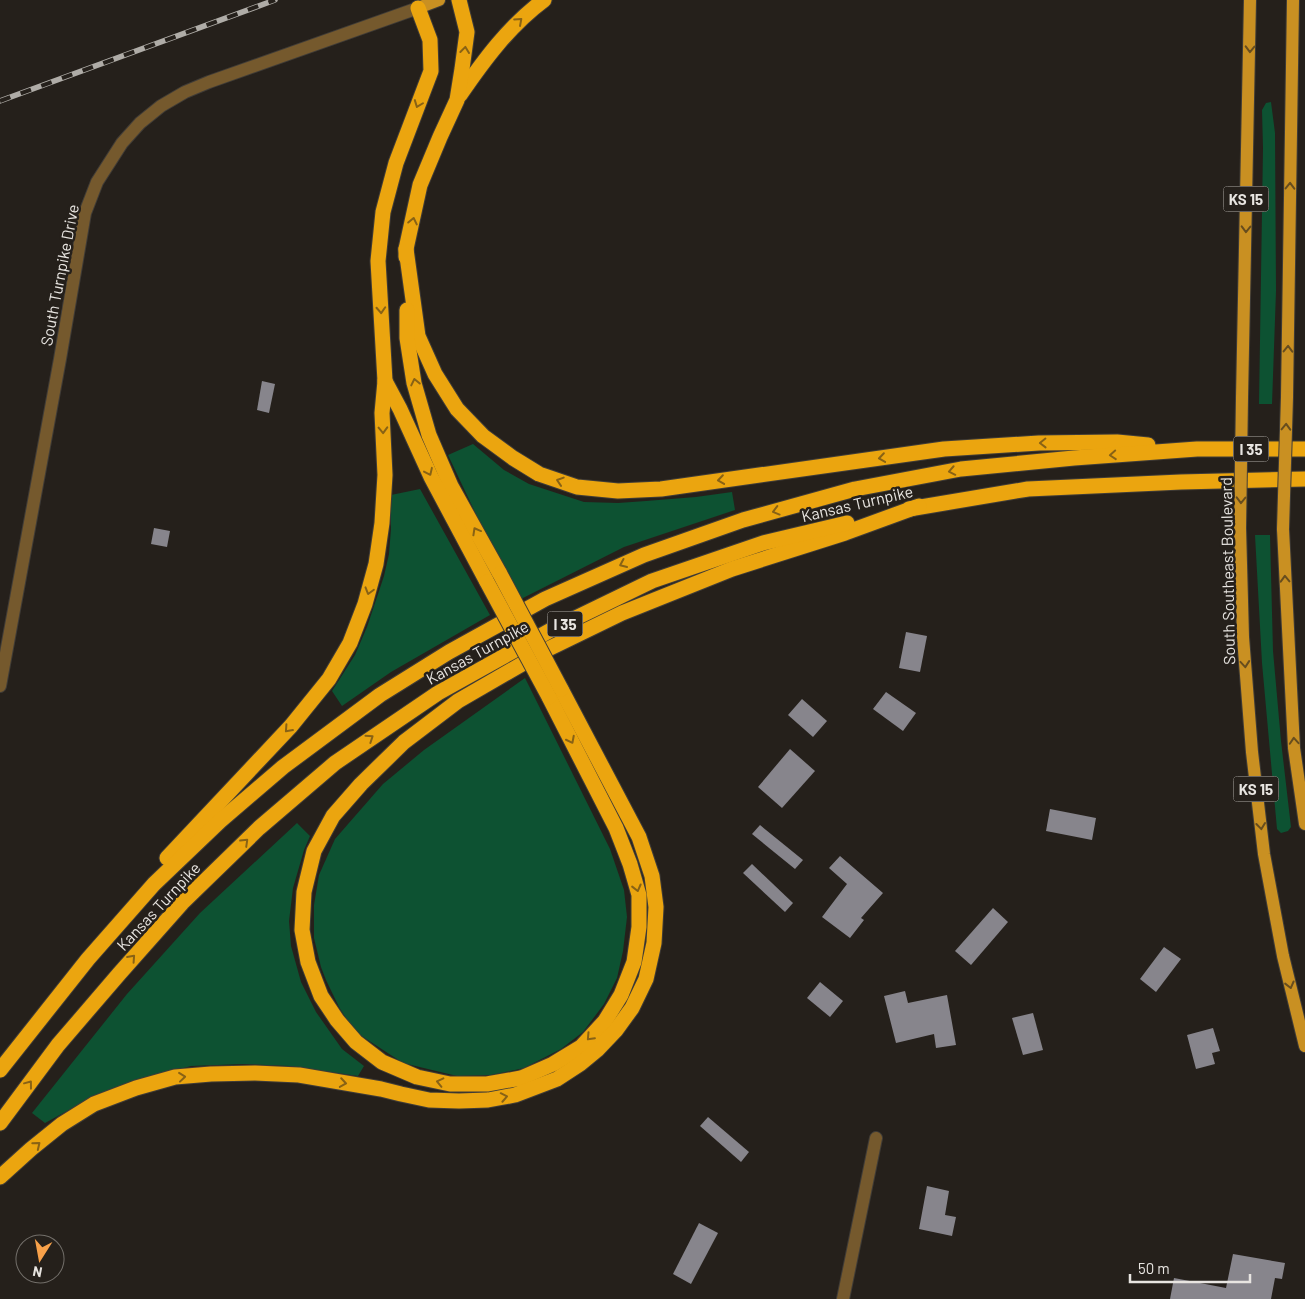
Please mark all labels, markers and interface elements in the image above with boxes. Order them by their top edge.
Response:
one-way arrow [514,18,523,27]
one-way arrow [459,45,470,53]
one-way arrow [1245,45,1255,53]
one-way arrow [414,100,424,108]
one-way arrow [1285,182,1296,190]
road number: KS 15 [1224,186,1268,212]
street label: South Turnpike Drive [36,203,82,347]
one-way arrow [407,216,417,225]
one-way arrow [1241,225,1251,233]
one-way arrow [375,306,386,314]
one-way arrow [1282,344,1293,352]
one-way arrow [410,377,420,386]
one-way arrow [1281,423,1291,431]
one-way arrow [377,426,388,434]
road number: I 35 [1234,436,1268,462]
one-way arrow [1039,437,1047,448]
one-way arrow [1109,449,1117,460]
one-way arrow [877,452,885,463]
one-way arrow [947,465,956,476]
one-way arrow [423,467,433,476]
one-way arrow [716,474,724,485]
one-way arrow [556,477,565,487]
street label: South Southeast Boulevard [1216,477,1238,665]
street label: Kansas Turnpike [799,481,915,525]
one-way arrow [1236,496,1246,504]
one-way arrow [772,505,781,516]
one-way arrow [473,528,483,537]
one-way arrow [619,558,628,569]
one-way arrow [1280,575,1291,583]
one-way arrow [364,586,374,594]
road number: I 35 [548,612,582,636]
street label: Kansas Turnpike [423,616,531,688]
one-way arrow [1239,660,1250,668]
one-way arrow [284,724,293,733]
one-way arrow [365,735,374,745]
one-way arrow [565,735,575,744]
one-way arrow [1289,737,1300,745]
road number: KS 15 [1234,776,1278,802]
one-way arrow [1255,822,1266,830]
one-way arrow [239,839,248,848]
street label: Kansas Turnpike [112,858,204,954]
one-way arrow [631,884,642,893]
one-way arrow [126,955,135,964]
one-way arrow [1284,981,1295,990]
one-way arrow [587,1031,596,1040]
one-way arrow [178,1072,186,1083]
one-way arrow [339,1077,348,1087]
one-way arrow [436,1077,445,1088]
one-way arrow [23,1080,32,1090]
one-way arrow [499,1092,508,1103]
one-way arrow [31,1141,40,1150]
north arrow [15,1234,65,1284]
scale bar [1130,1252,1250,1284]
text: 50 m [1138,1259,1170,1277]
text: N [31,1263,44,1281]

